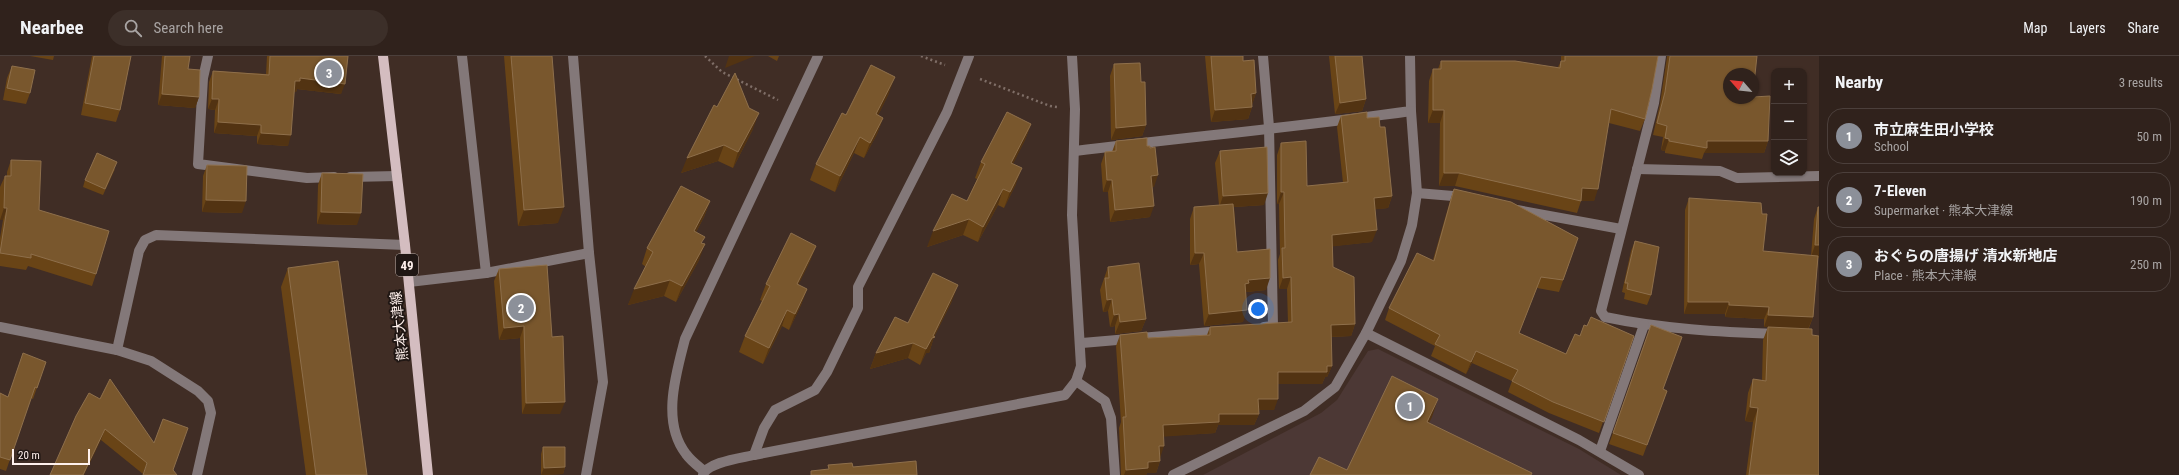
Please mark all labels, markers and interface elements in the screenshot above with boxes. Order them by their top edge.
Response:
search box [108,10,388,46]
text: Nearbee [20,16,84,39]
icon: search [122,17,144,39]
text: Search here [154,19,223,37]
text: Map [2023,20,2047,36]
text: Layers [2069,20,2106,36]
text: Share [2128,20,2159,36]
pin: 3 [316,58,342,88]
north arrow [1723,68,1759,104]
map controls [1771,68,1807,176]
button: + [1771,68,1807,104]
text: Nearby [1835,72,1883,92]
text: 3 results [2119,75,2163,90]
button: − [1771,104,1807,140]
text: 市立麻生田小学校 [1874,121,1994,139]
text: 1 [1846,129,1852,144]
text: 50 m [2136,129,2162,144]
text: School [1874,139,1909,154]
button: layers [1771,140,1807,176]
text: 7-Eleven [1874,182,1926,200]
text: 2 [1846,193,1852,208]
text: 190 m [2130,193,2162,208]
text: Supermarket · 熊本大津線 [1874,203,2013,218]
text: おぐらの唐揚げ 清水新地店 [1874,247,2057,265]
road number: 49 [396,254,418,276]
text: 3 [1846,257,1852,272]
text: 250 m [2130,257,2162,272]
text: Place · 熊本大津線 [1874,268,1977,283]
street label: 熊本大津線 [387,290,411,362]
pin: 2 [508,293,534,323]
your location [1248,299,1268,319]
pin: 1 [1397,391,1423,421]
scale bar [12,447,90,466]
text: 20 m [18,449,40,462]

